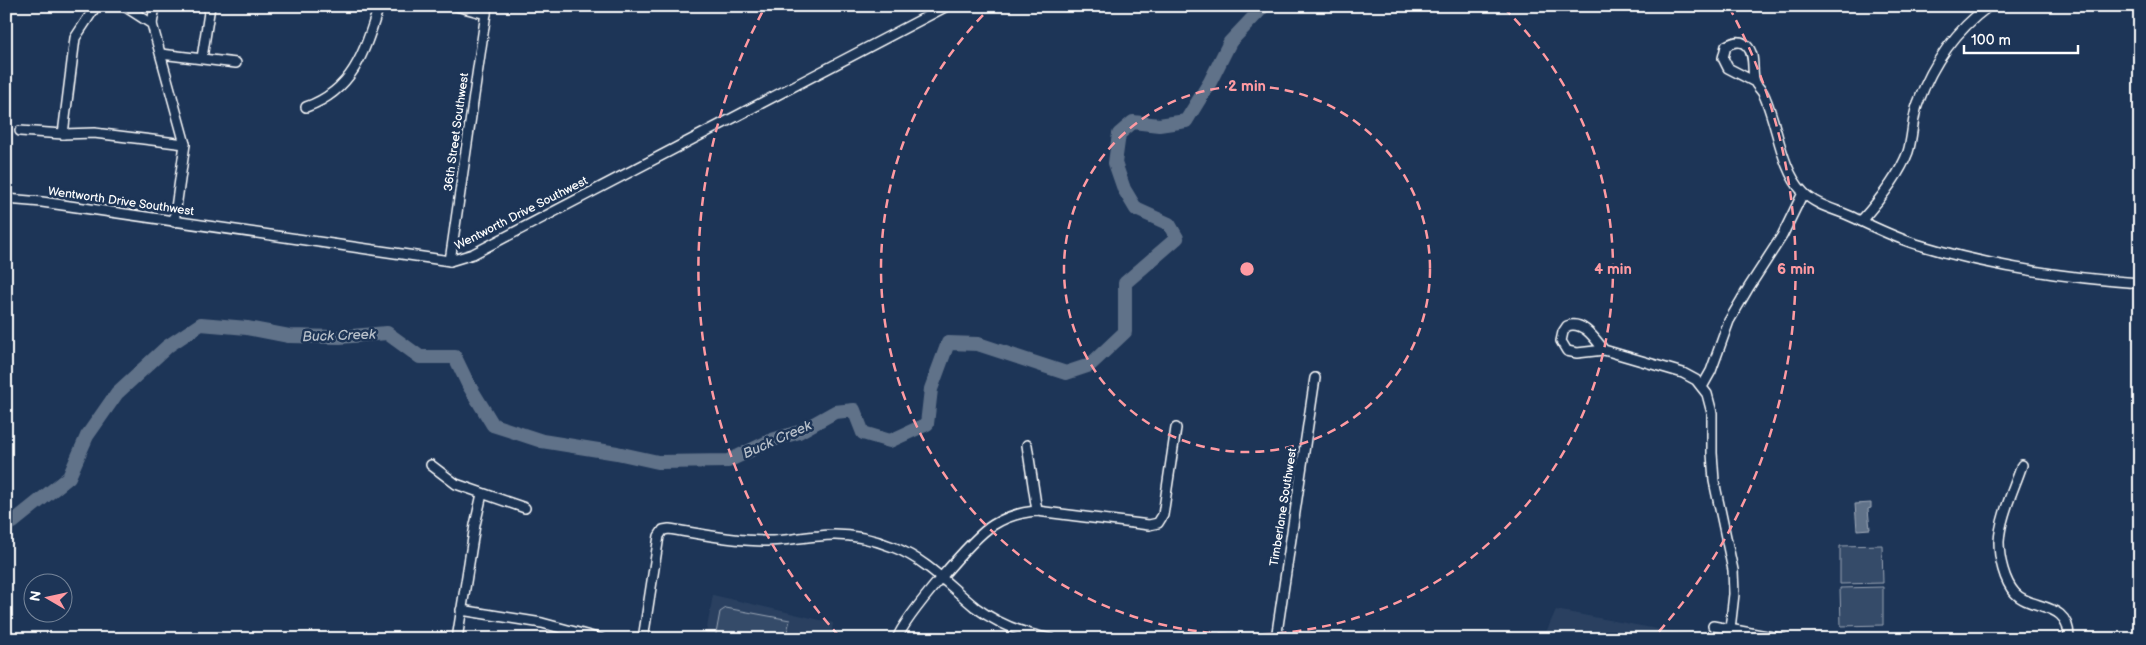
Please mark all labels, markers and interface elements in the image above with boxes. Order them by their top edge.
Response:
scale bar [1964,22,2077,54]
text: 100 m [1971,31,2011,50]
street label: 36th Street Southwest [441,72,472,192]
text: 2 min [1228,77,1266,96]
street label: Wentworth Drive Southwest [452,173,591,254]
street label: Wentworth Drive Southwest [47,184,195,219]
centre of rings [1238,260,1256,278]
text: 4 min [1594,260,1632,279]
text: 6 min [1777,260,1815,279]
water label: Buck Creek [302,326,377,345]
water label: Buck Creek [740,416,815,462]
street label: Timberlane Southwest [1267,447,1300,567]
north arrow [22,572,72,622]
text: N [26,590,45,603]

